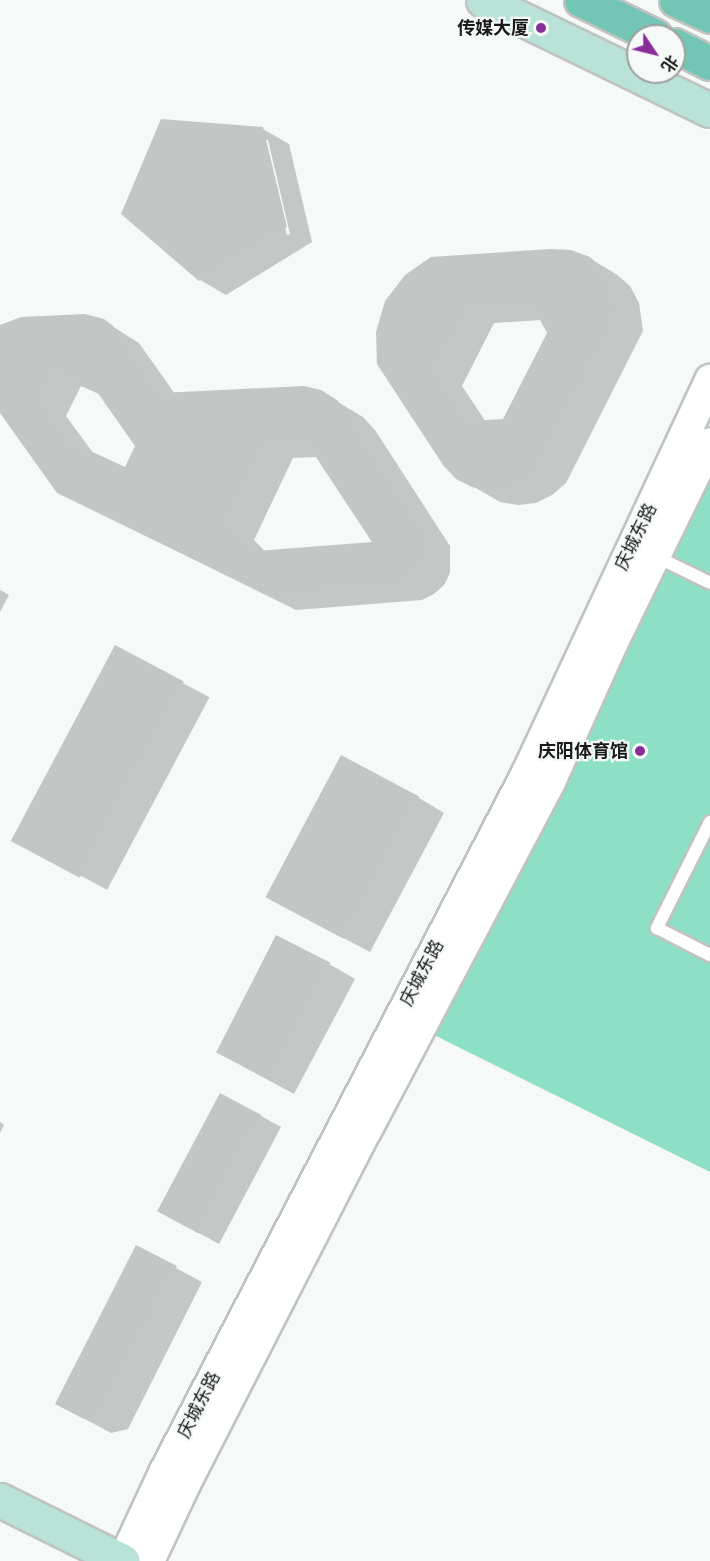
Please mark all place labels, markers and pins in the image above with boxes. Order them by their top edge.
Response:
place label: 传媒大厦 [457,17,529,39]
marker: 传媒大厦 [534,21,548,35]
place label: 庆阳体育馆 [538,740,628,762]
marker: 庆阳体育馆 [633,744,647,758]

